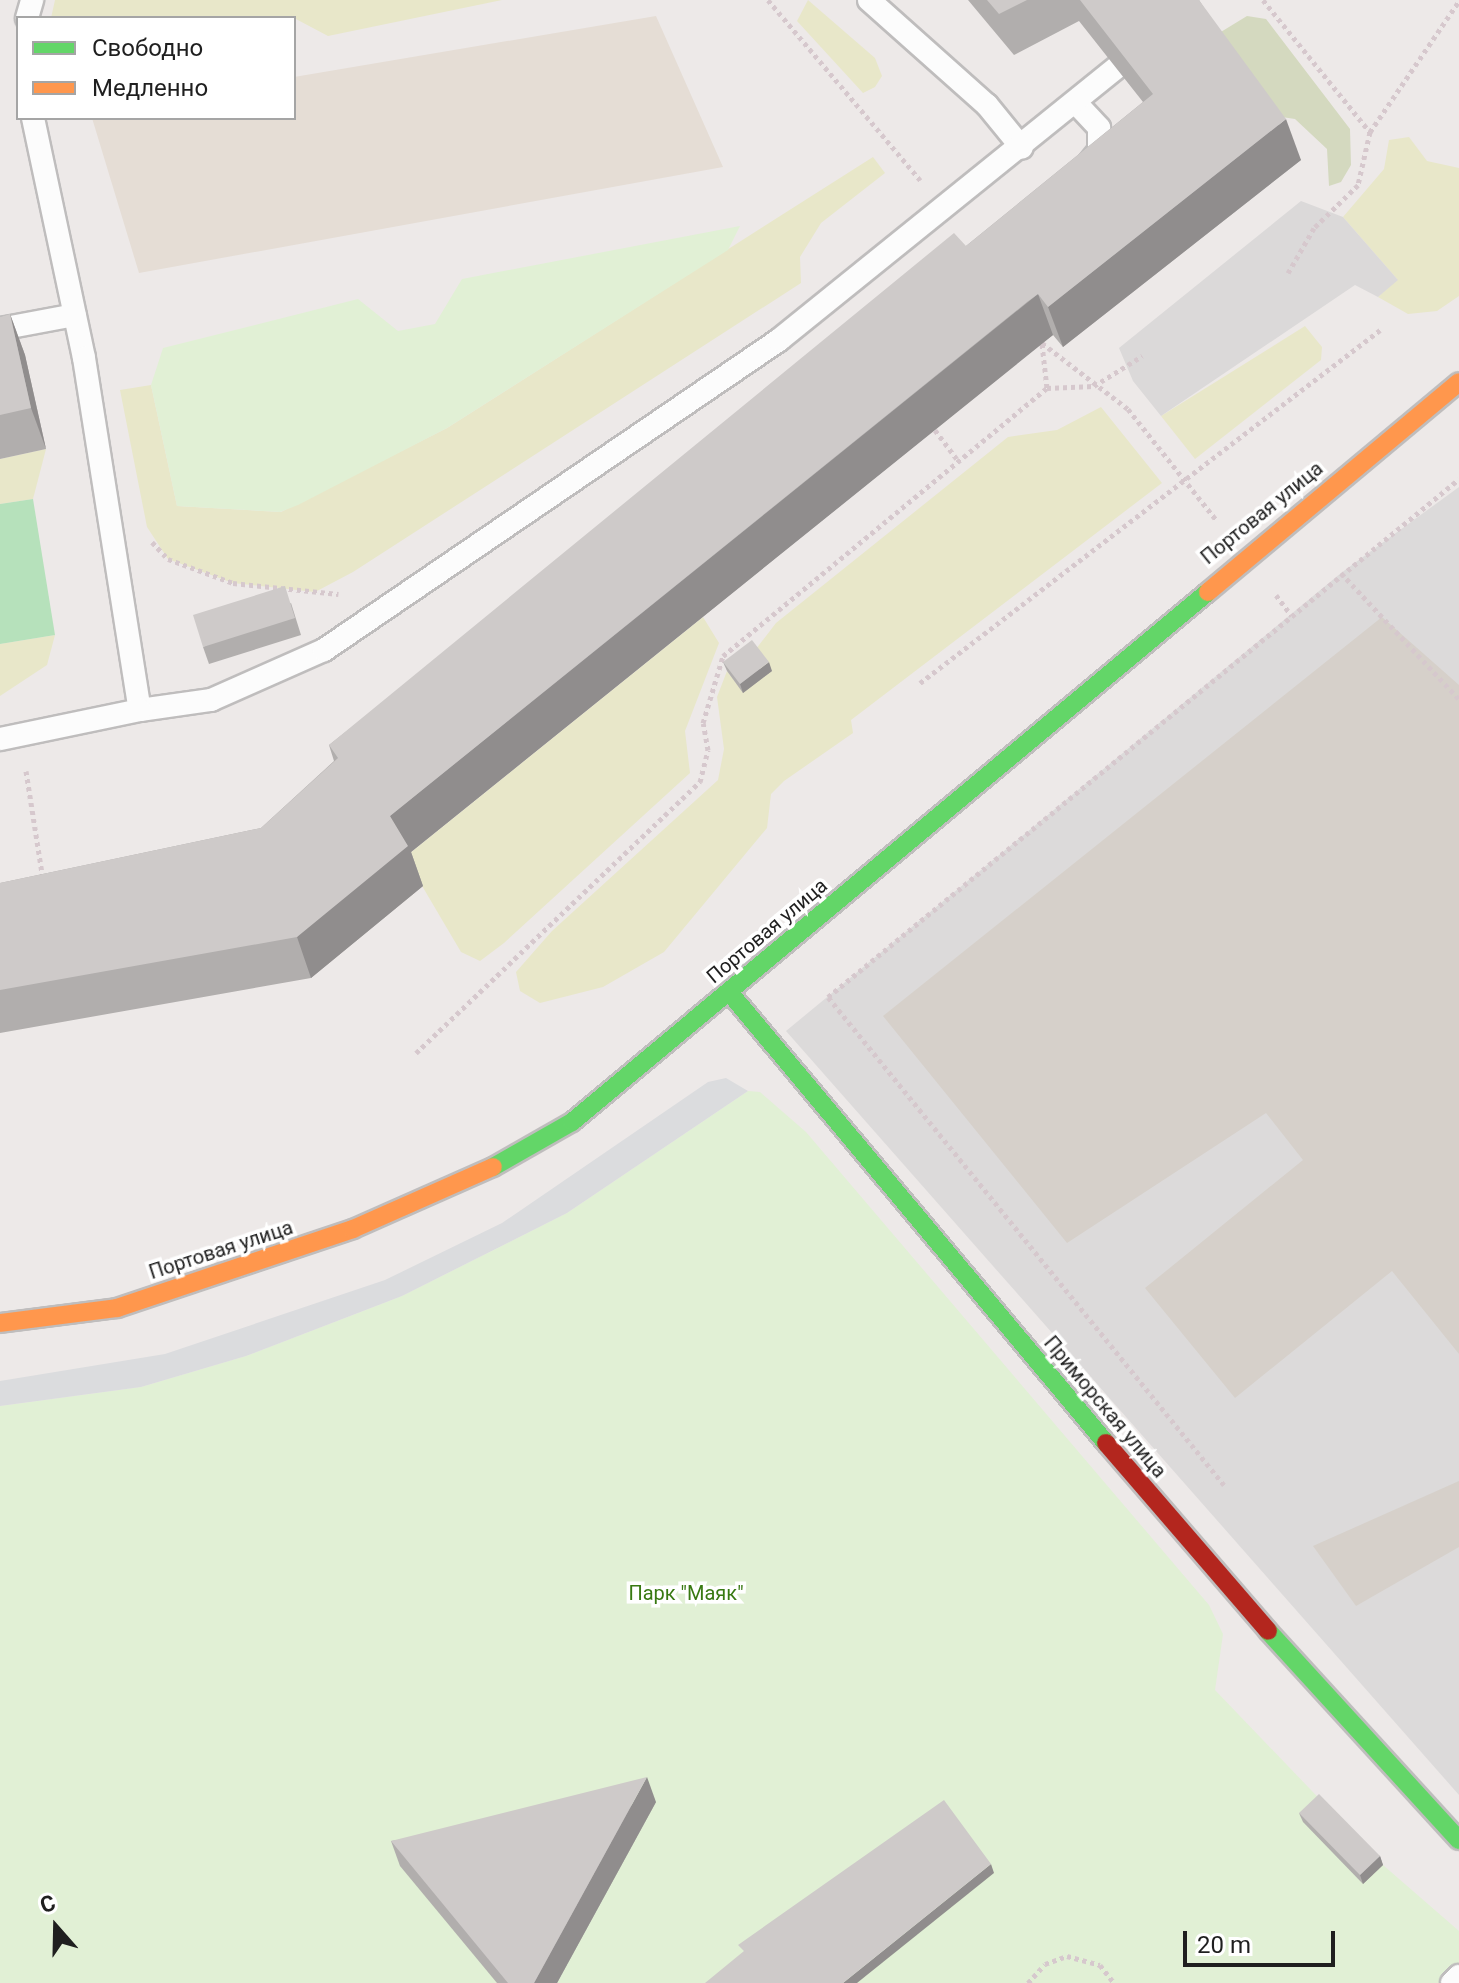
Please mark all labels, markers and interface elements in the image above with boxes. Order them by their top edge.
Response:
legend [16,16,296,120]
text: Свободно [92,34,203,62]
text: Медленно [92,74,208,102]
street label: Портовая улица [1196,457,1328,569]
street label: Портовая улица [702,874,832,988]
street label: Портовая улица [146,1215,296,1285]
street label: Приморская улица [1039,1331,1171,1483]
park label: Парк "Маяк" [628,1581,744,1605]
north arrow [16,1887,96,1967]
text: С [37,1890,59,1918]
scale bar [1187,1915,1339,1965]
text: 20 m [1197,1931,1251,1959]

